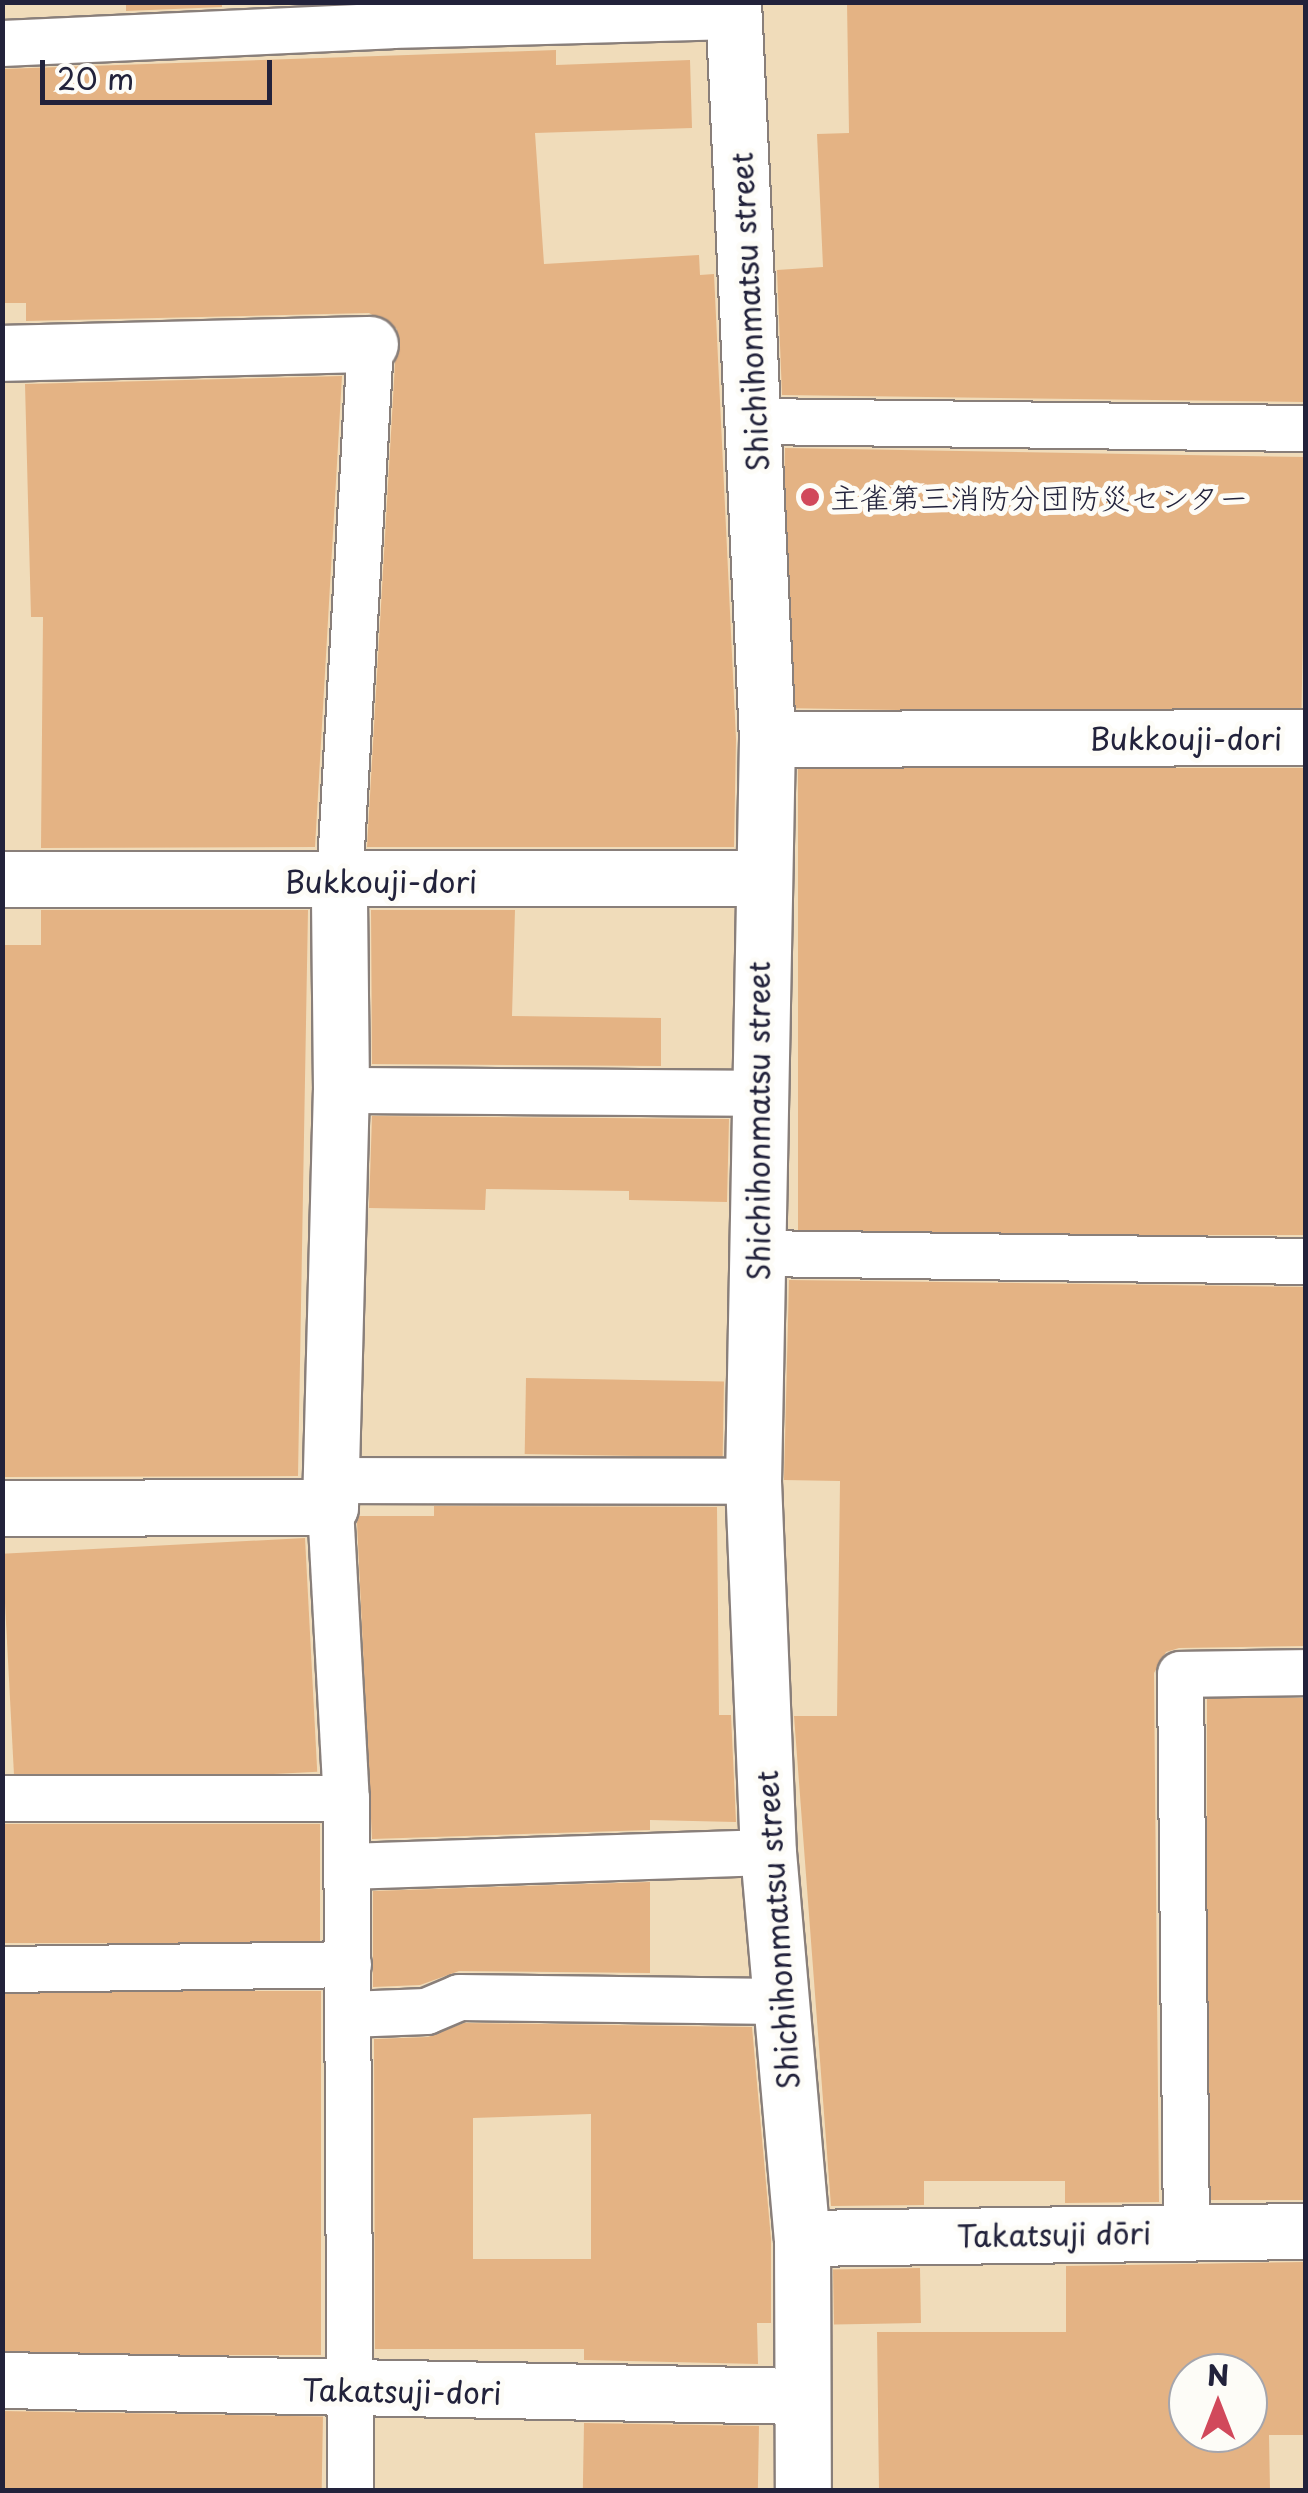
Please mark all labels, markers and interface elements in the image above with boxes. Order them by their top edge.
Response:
scale bar [45,40,278,102]
text: 20 m [57,55,134,100]
street label: Shichihonmatsu street [723,150,775,474]
place label: 主雀第三消防分団防災センター [830,479,1250,515]
marker: 主雀第三消防分団防災センター [799,486,821,508]
street label: Bukkouji-dori [1090,720,1282,756]
street label: Bukkouji-dori [285,863,477,899]
street label: Shichihonmatsu street [740,960,776,1282]
street label: Shichihonmatsu street [748,1768,806,2092]
street label: Takatsuji dōri [956,2214,1152,2254]
north arrow [1168,2353,1268,2453]
text: N [1207,2353,1229,2396]
street label: Takatsuji-dori [302,2371,502,2411]

